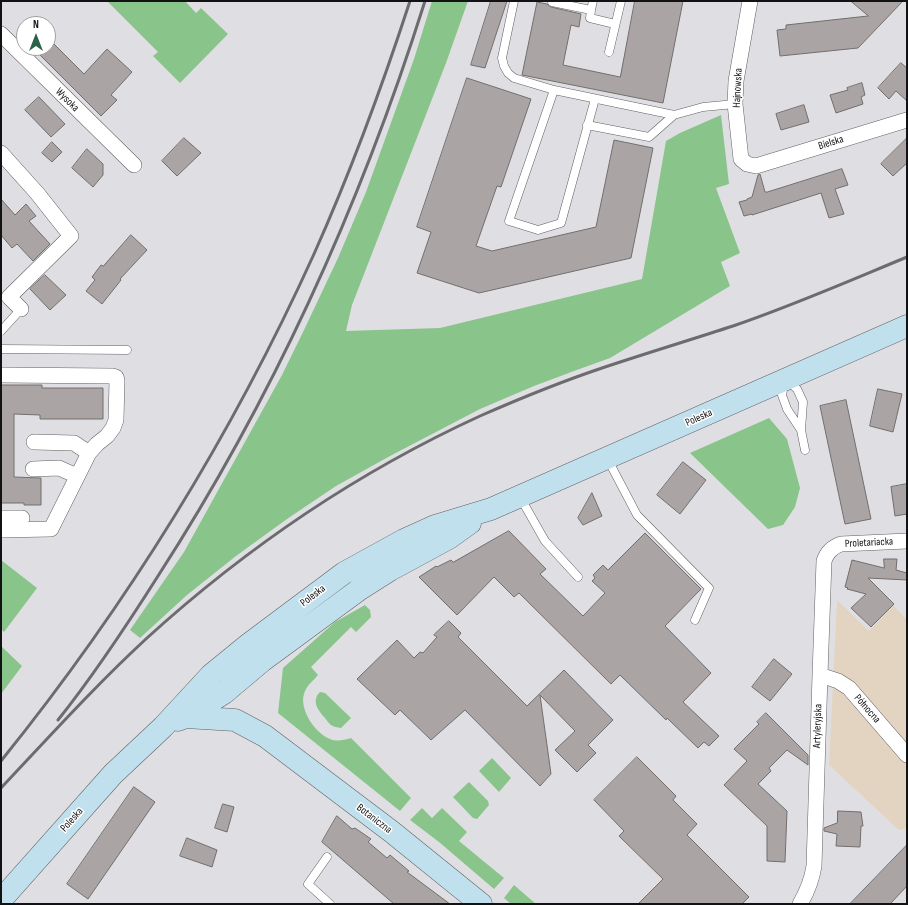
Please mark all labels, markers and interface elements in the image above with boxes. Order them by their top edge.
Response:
north arrow [16,16,56,56]
text: N [33,18,39,31]
street label: Hajnowska [730,68,746,108]
street label: Wysoka [52,85,82,115]
street label: Bielska [817,133,845,153]
street label: Poleska [683,406,715,430]
street label: Proletariacka [844,535,894,551]
street label: Poleska [298,582,328,610]
street label: Północna [851,692,883,726]
street label: Artyleryjska [811,704,825,748]
street label: Botaniczna [354,801,394,837]
street label: Poleska [58,805,86,835]

